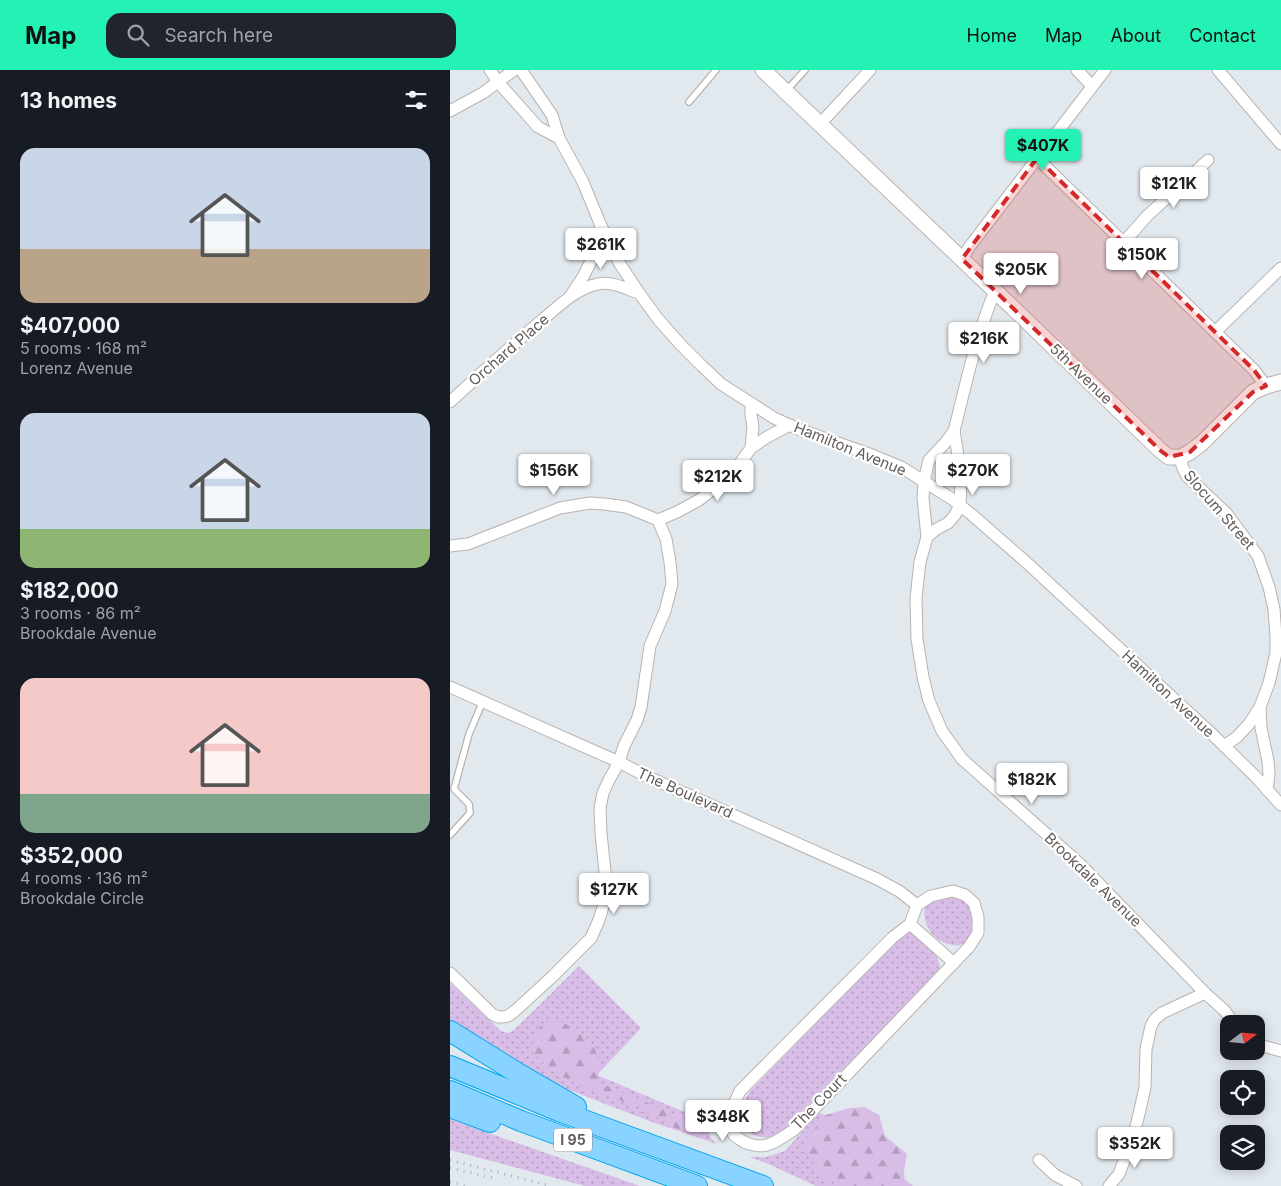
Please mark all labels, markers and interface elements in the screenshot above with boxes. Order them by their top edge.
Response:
search box [106,13,456,58]
text: Map [25,21,76,50]
icon: search [124,21,152,49]
text: Search here [164,24,273,47]
text: Home [967,25,1017,46]
text: Map [1045,25,1082,46]
text: About [1110,25,1161,46]
text: Contact [1189,25,1256,46]
icon: filters [402,86,430,114]
text: 13 homes [20,88,117,113]
pin: $407K [1008,128,1078,171]
text: $407K [1017,135,1069,155]
pin: $121K [1139,166,1209,209]
text: $121K [1151,173,1197,193]
icon: home [180,180,270,270]
pin: $261K [566,228,636,270]
text: $261K [576,234,626,254]
pin: $150K [1107,238,1177,280]
text: $150K [1117,244,1167,264]
pin: $205K [986,252,1056,295]
text: $205K [994,259,1048,279]
street label: Orchard Place [465,309,553,390]
text: $407,000 [20,313,120,338]
pin: $216K [949,322,1019,364]
text: $216K [959,328,1009,348]
text: 5 rooms · 168 m² [20,338,147,358]
street label: 5th Avenue [1046,339,1117,408]
text: Lorenz Avenue [20,358,133,378]
street label: Hamilton Avenue [791,417,909,480]
icon: home [180,445,270,535]
pin: $156K [519,454,589,496]
pin: $270K [938,454,1008,496]
text: $156K [529,460,579,480]
pin: $212K [683,460,753,502]
text: $270K [947,460,999,480]
text: $212K [693,466,743,486]
street label: Slocum Street [1180,466,1259,553]
text: $182,000 [20,578,119,603]
text: 3 rooms · 86 m² [20,603,141,623]
text: Brookdale Avenue [20,623,157,643]
street label: Hamilton Avenue [1118,646,1219,741]
icon: home [180,710,270,800]
pin: $182K [997,762,1067,805]
street label: The Boulevard [634,763,736,822]
text: $182K [1007,769,1057,789]
street label: Brookdale Avenue [1041,828,1146,931]
text: $352,000 [20,843,123,868]
text: 4 rooms · 136 m² [20,868,148,888]
pin: $127K [579,872,649,915]
text: $127K [590,879,638,899]
text: Brookdale Circle [20,888,144,908]
north arrow [1220,1015,1265,1060]
map controls [1220,1015,1265,1170]
street label: The Court [787,1069,850,1134]
button: locate [1220,1070,1265,1115]
pin: $348K [688,1100,758,1142]
text: $348K [696,1106,750,1126]
button: layers [1220,1125,1265,1170]
pin: $352K [1100,1126,1170,1169]
road number: I 95 [554,1128,592,1152]
text: $352K [1109,1133,1161,1153]

